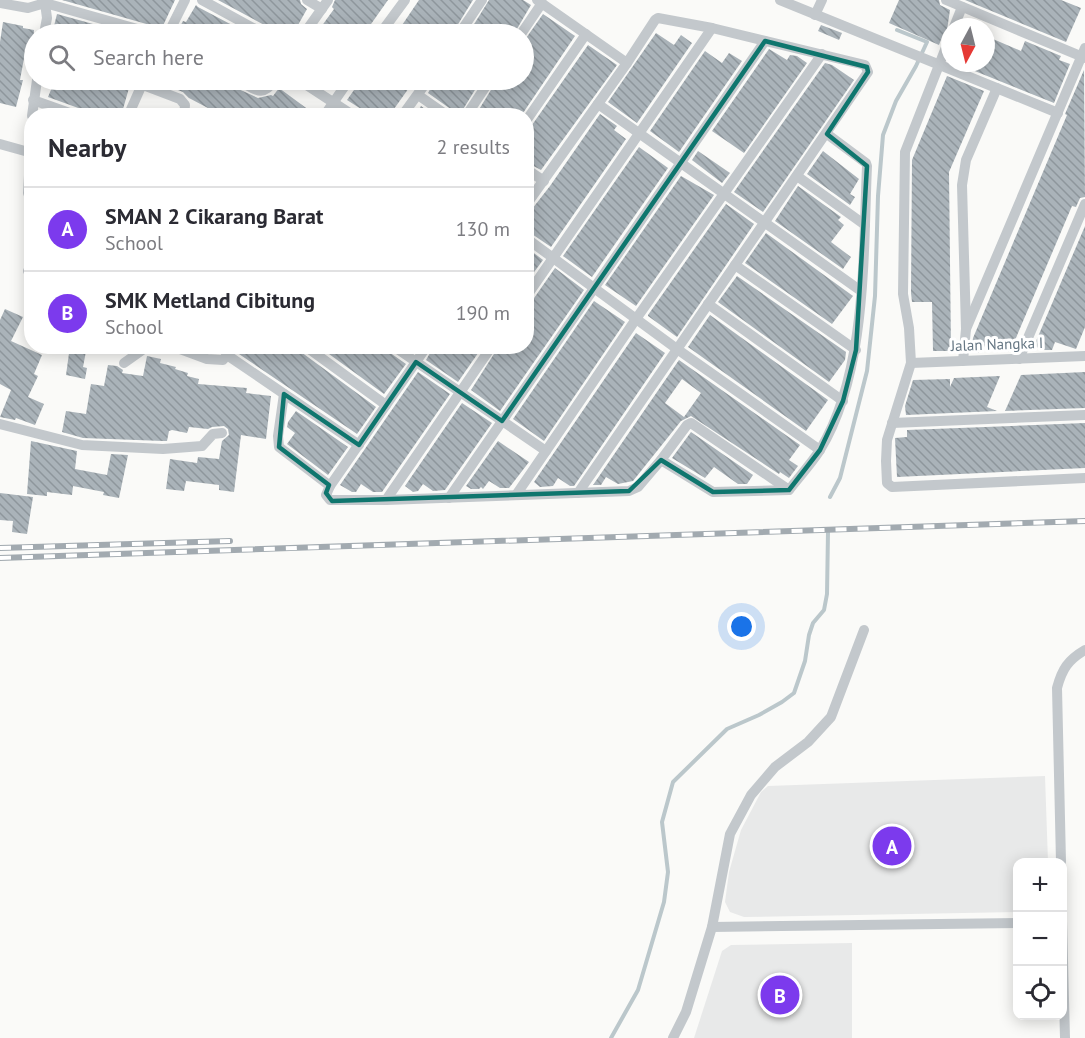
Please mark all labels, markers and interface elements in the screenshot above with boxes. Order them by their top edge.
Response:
north arrow [941,18,995,72]
search box [24,24,534,90]
icon: search [45,41,78,74]
text: Search here [93,43,204,71]
text: Nearby [48,131,126,164]
text: 2 results [437,134,510,160]
text: SMAN 2 Cikarang Barat [105,202,323,230]
text: A [61,216,74,242]
text: 130 m [456,216,510,242]
text: School [105,230,163,256]
text: SMK Metland Cibitung [105,286,315,314]
text: B [62,300,73,326]
text: 190 m [456,300,510,326]
text: School [105,314,163,340]
street label: Jalan Nangka I [949,333,1044,355]
your location [727,612,756,641]
pin: A [872,824,912,868]
map controls [1013,858,1067,1020]
button: + [1013,858,1067,912]
button: − [1013,912,1067,966]
button: locate [1013,966,1067,1020]
pin: B [760,972,800,1018]

